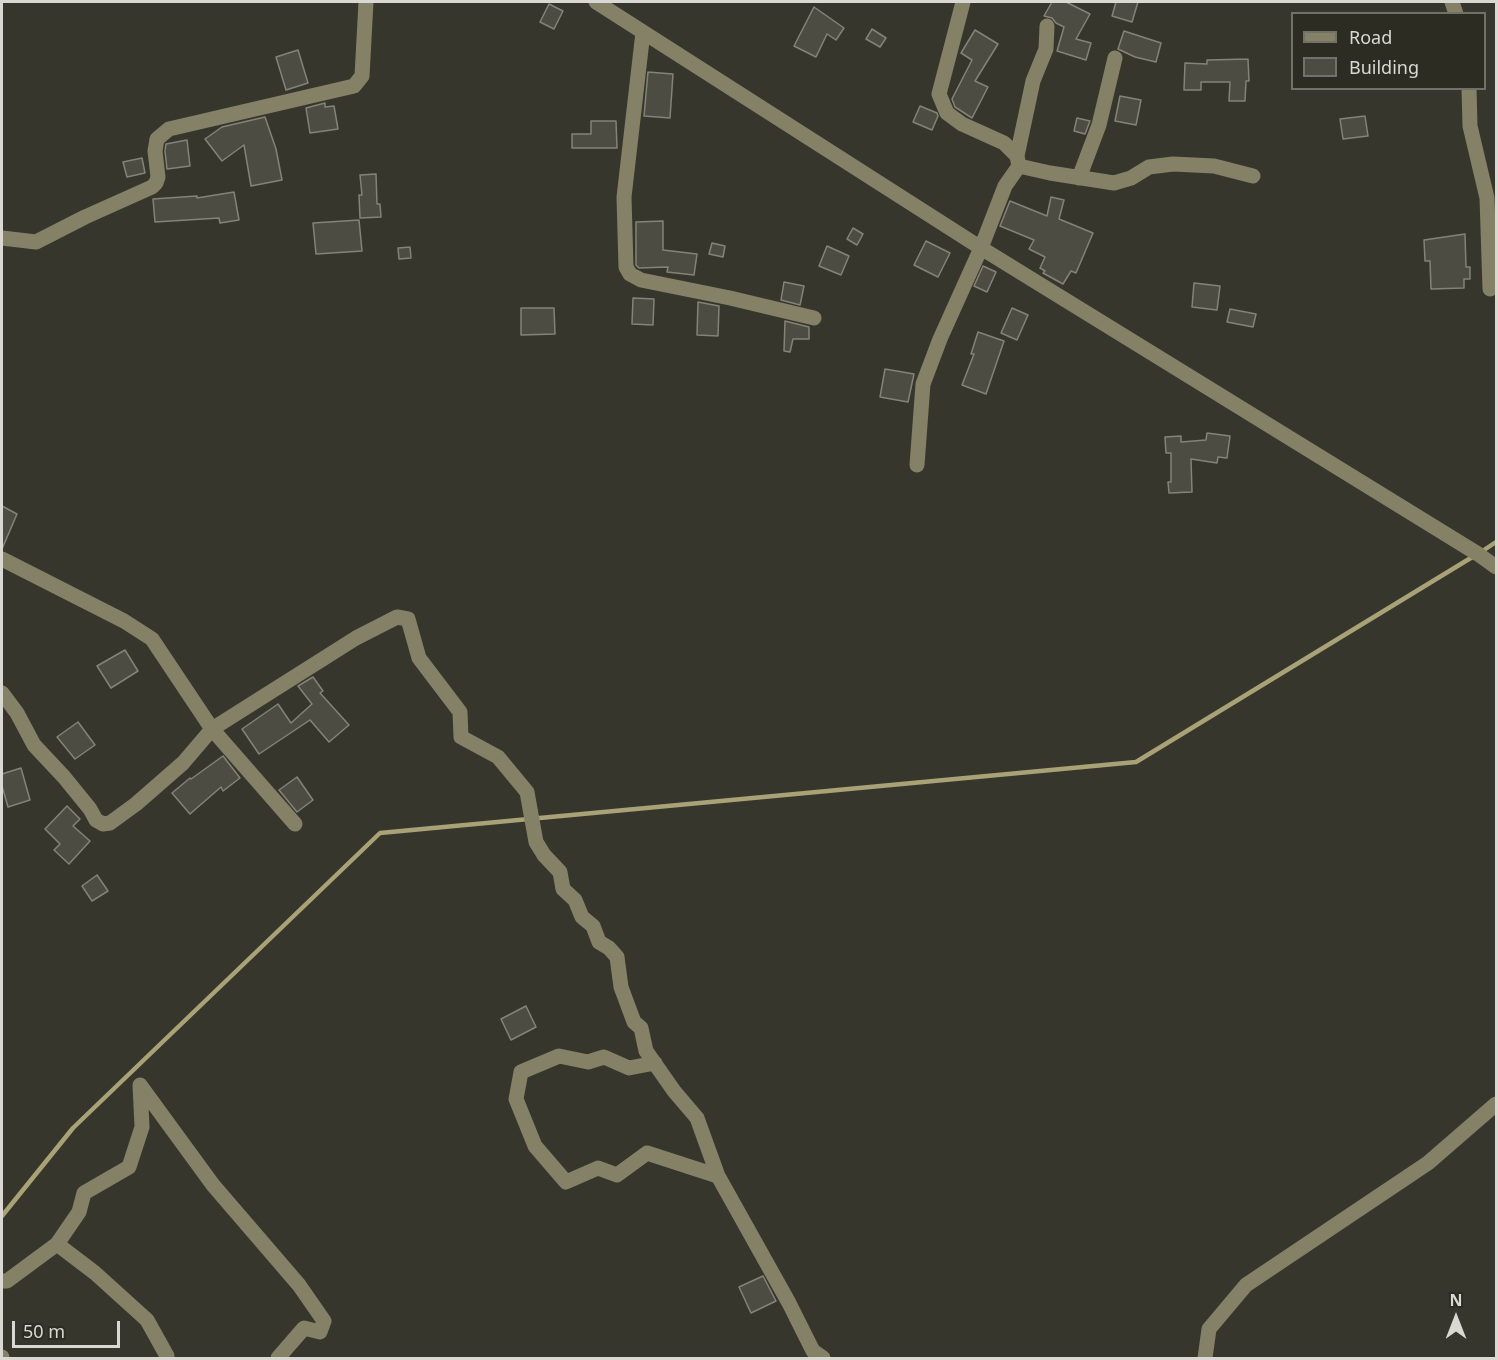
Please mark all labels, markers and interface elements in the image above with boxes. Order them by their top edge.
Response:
legend [1291,12,1486,90]
text: Road [1349,25,1392,49]
text: Building [1349,55,1419,79]
north arrow [1426,1288,1486,1348]
text: N [1449,1289,1463,1311]
scale bar [15,1309,123,1347]
text: 50 m [23,1319,65,1343]

